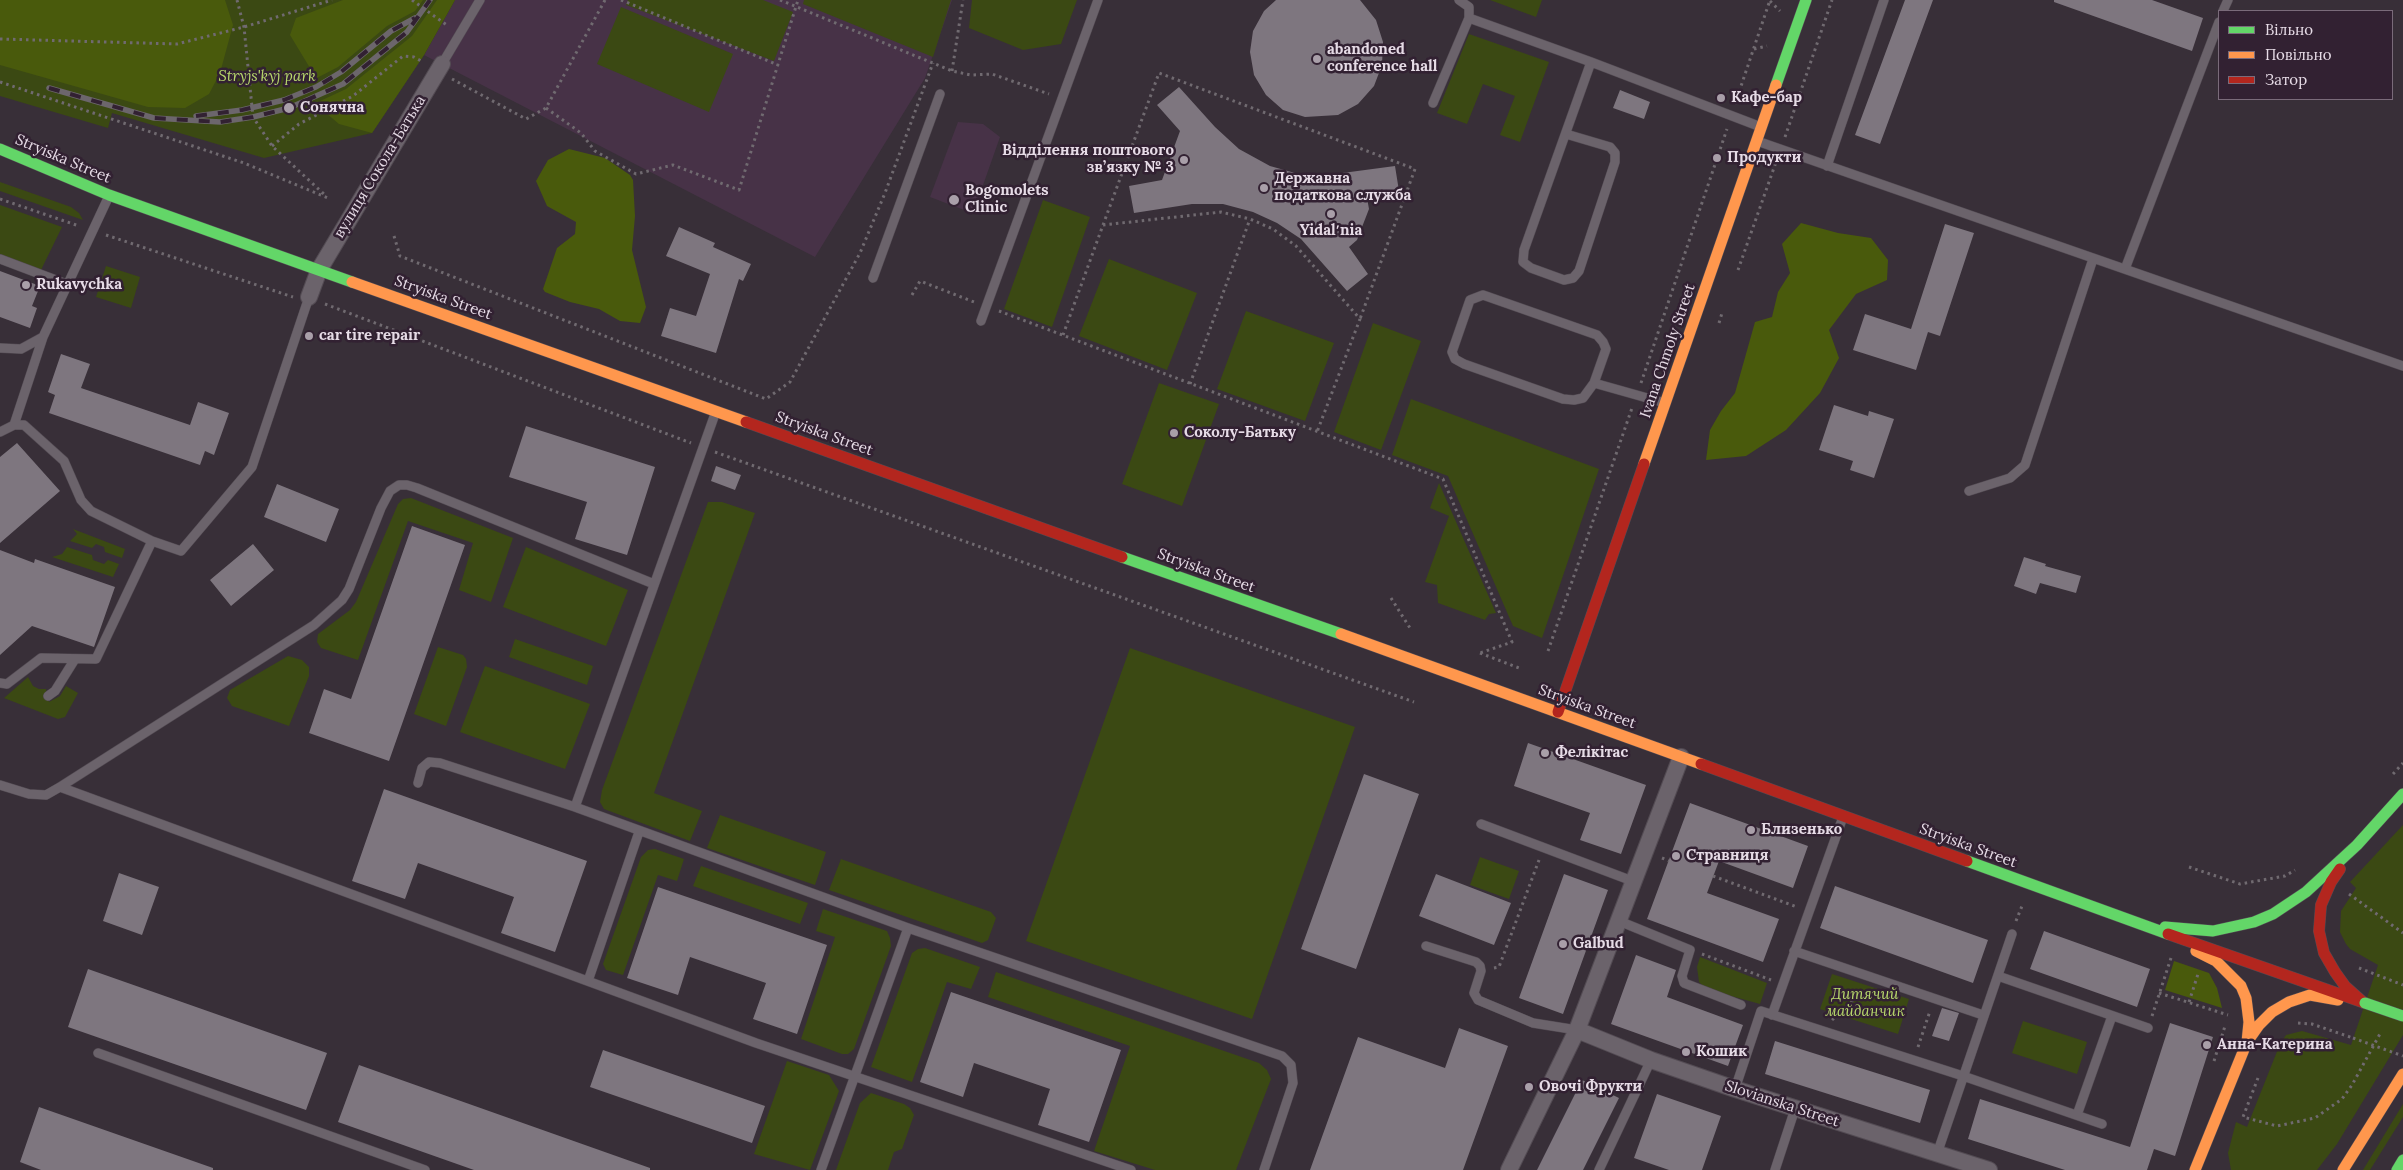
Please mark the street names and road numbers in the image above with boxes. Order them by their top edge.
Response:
street label: вулиця Сокола-Батька [330,93,430,241]
street label: Stryiska Street [12,131,114,187]
street label: Stryiska Street [392,272,494,324]
street label: Ivana Chmoly Street [1637,282,1699,420]
street label: Stryiska Street [773,408,875,460]
street label: Stryiska Street [1155,545,1257,597]
street label: Stryiska Street [1536,681,1638,733]
street label: Stryiska Street [1917,820,2019,872]
street label: Slovianska Street [1723,1077,1841,1131]

